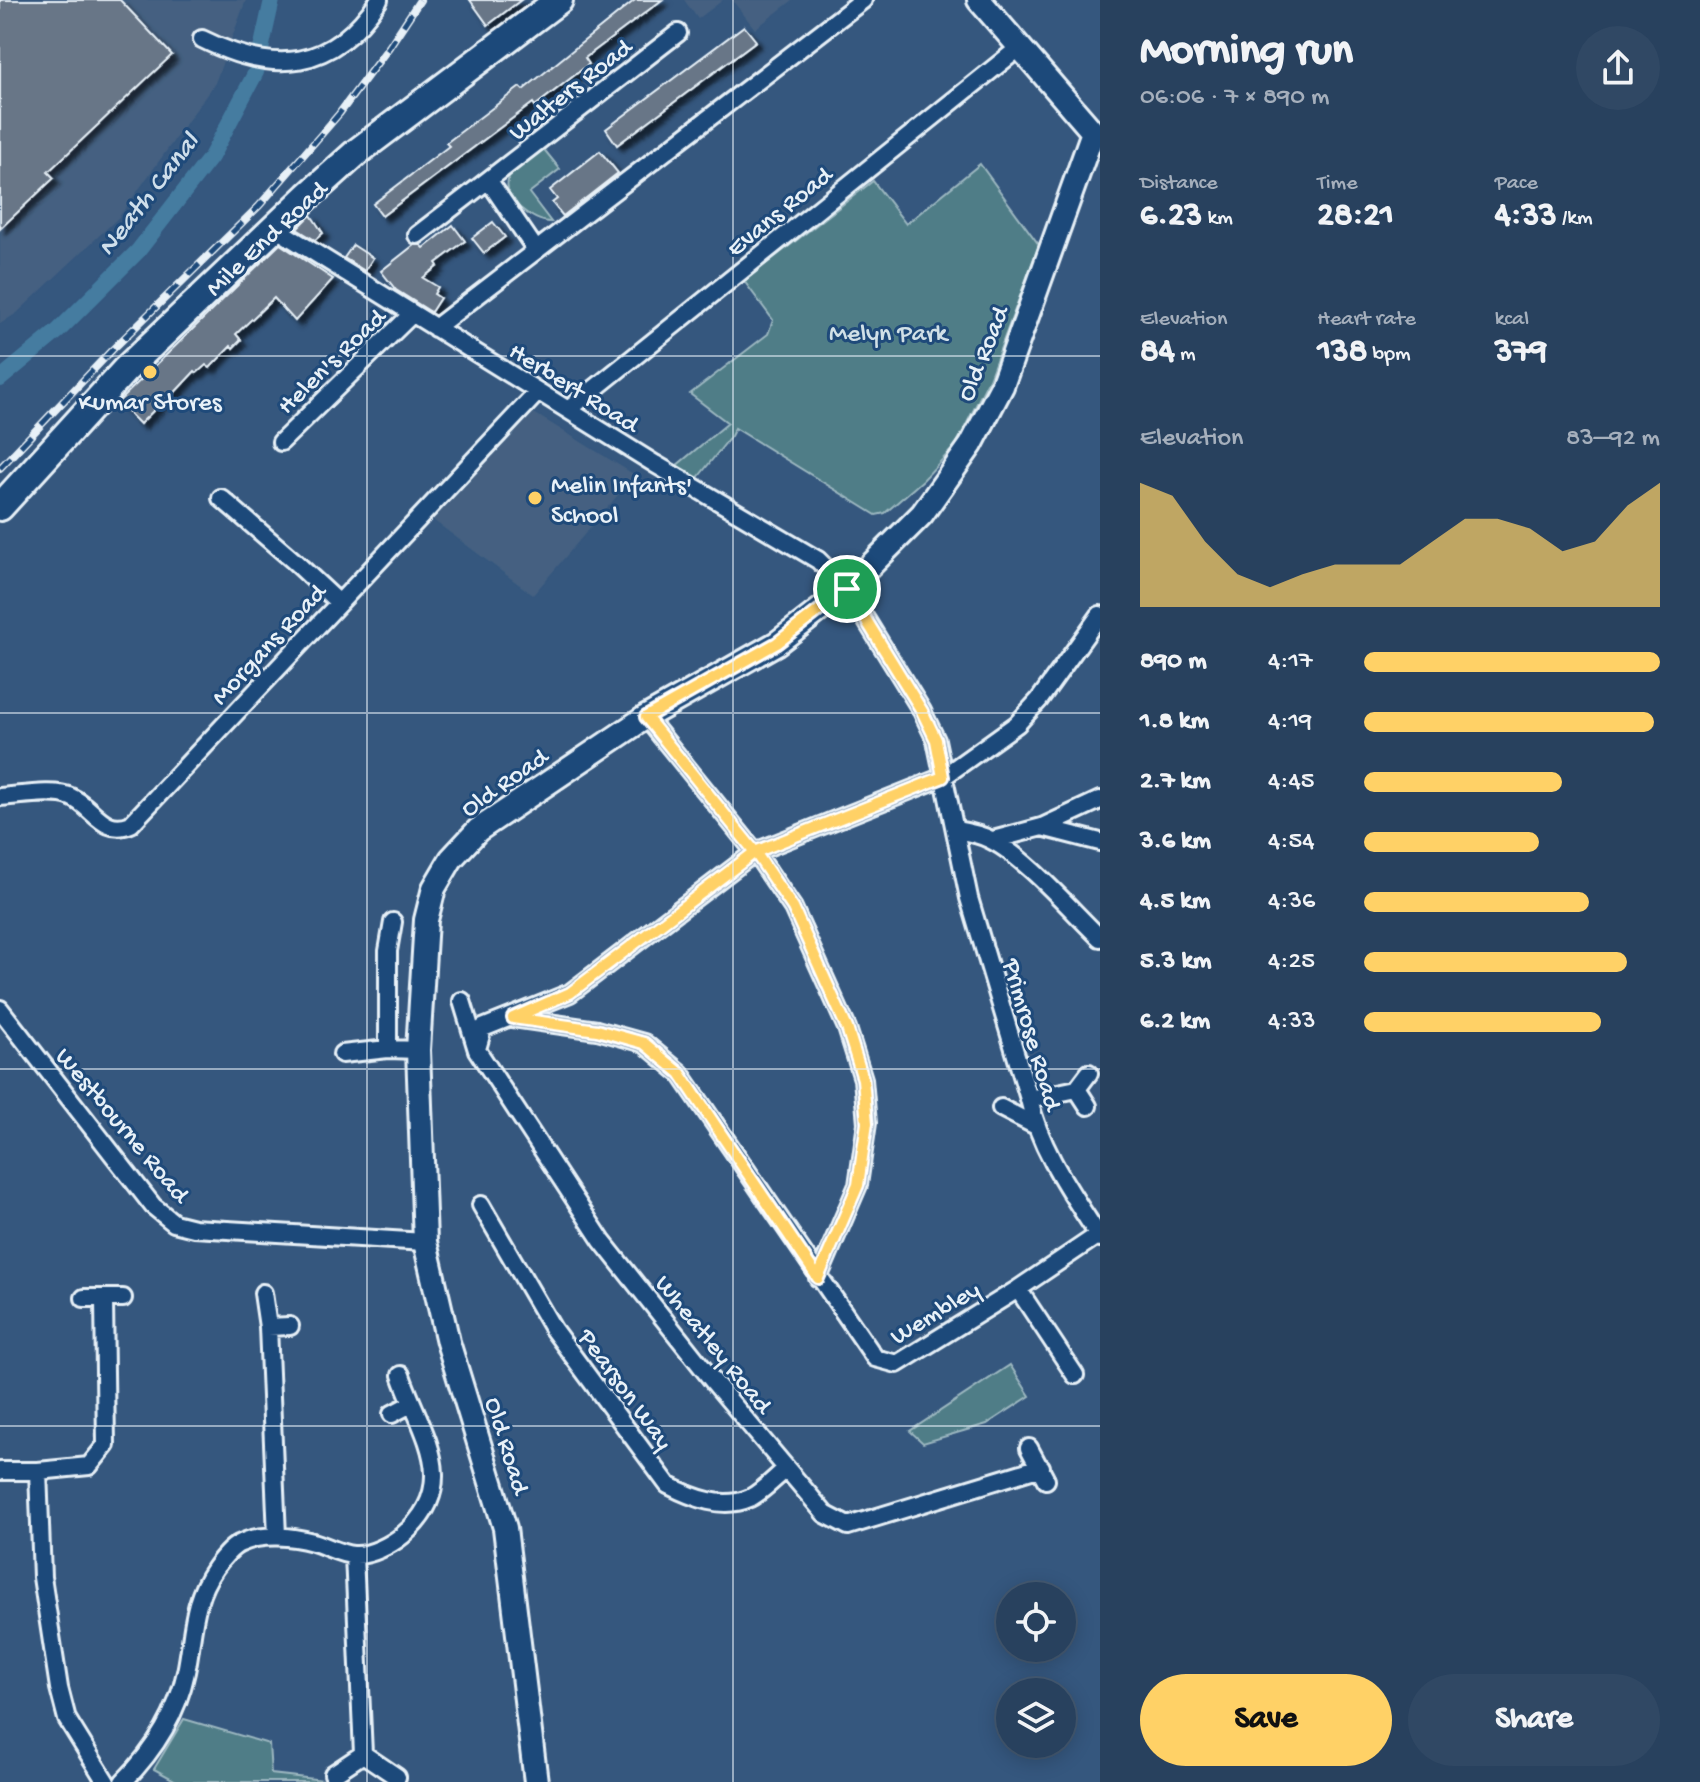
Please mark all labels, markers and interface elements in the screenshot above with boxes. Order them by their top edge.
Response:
button: share [1576,26,1660,110]
text: Morning run [1140,27,1353,79]
street label: Walters Road [504,33,641,149]
text: 06:06 · 7 × 890 m [1140,83,1330,114]
water label: Neath Canal [91,126,209,264]
street label: Evans Road [722,160,841,265]
text: Distance [1140,171,1218,197]
text: Time [1317,171,1358,197]
text: Pace [1495,171,1538,197]
street label: Mile End Road [201,175,337,305]
text: 6.23 [1140,197,1202,237]
text: 28:21 [1317,197,1394,237]
text: 4:33 [1495,197,1557,237]
text: km [1202,206,1233,232]
text: /km [1557,206,1593,232]
street label: Old Road [952,301,1019,407]
street label: Helen's Road [272,303,395,423]
text: Elevation [1140,307,1227,333]
text: Heart rate [1317,307,1416,333]
text: kcal [1495,307,1529,333]
park label: Melyn Park [829,320,949,351]
text: 84 [1140,333,1175,373]
text: 138 [1317,333,1367,373]
text: 379 [1495,333,1547,373]
street label: Herbert Road [502,338,645,443]
text: m [1175,342,1196,368]
text: bpm [1367,342,1411,368]
marker: Kumar Stores [141,363,159,381]
place label: Kumar Stores [78,389,223,420]
text: Elevation [1140,424,1243,455]
text: 83–92 m [1566,424,1660,455]
place label: Melin Infants' School [551,472,692,533]
marker: Melin Infants' School [526,489,544,507]
pin [813,555,881,623]
icon: arrive [825,567,869,611]
street label: Morgans Road [206,578,336,713]
text: 890 m [1140,647,1207,678]
text: 4:17 [1268,647,1312,678]
text: 1.8 km [1140,707,1209,738]
text: 4:19 [1268,707,1312,738]
street label: Old Road [456,742,557,826]
text: 2.7 km [1140,767,1211,798]
text: 4:45 [1268,767,1314,798]
text: 3.6 km [1140,827,1211,858]
text: 4:54 [1268,827,1314,858]
text: 4.5 km [1140,887,1210,918]
text: 4:36 [1268,887,1315,918]
text: 5.3 km [1140,947,1212,978]
text: 4:25 [1268,947,1315,978]
street label: Primrose Road [993,955,1067,1116]
text: 6.2 km [1140,1007,1210,1038]
text: 4:33 [1268,1007,1315,1038]
street label: Westbourne Road [47,1043,196,1212]
street label: Wheatley Road [646,1270,778,1423]
street label: Wembley [886,1276,987,1354]
street label: Pearson Way [568,1323,678,1457]
street label: Old Road [475,1394,535,1500]
map controls [996,1582,1076,1758]
button: locate [996,1582,1076,1662]
button: Save [1140,1674,1392,1766]
button: Share [1408,1674,1660,1766]
button: layers [996,1678,1076,1758]

